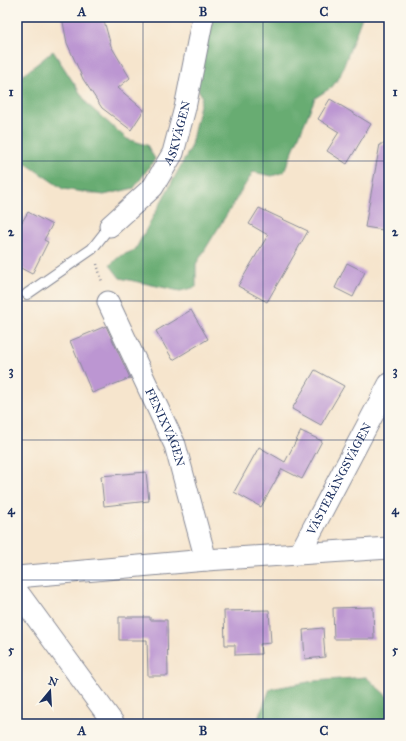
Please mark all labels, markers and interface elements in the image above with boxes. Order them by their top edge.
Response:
text: A [77,4,87,20]
text: B [199,4,208,20]
text: C [320,4,329,20]
text: 1 [8,84,14,100]
text: 1 [392,84,398,100]
street label: ASKVÄGEN [160,100,193,168]
text: 2 [8,224,15,240]
text: 2 [392,224,399,240]
text: 3 [8,363,14,379]
text: 3 [392,363,398,379]
street label: FENIXVÄGEN [142,386,188,468]
street label: VÄSTERÄNGSVÄGEN [303,420,374,538]
text: 4 [7,502,15,518]
text: 4 [391,502,399,518]
text: 5 [8,642,15,658]
text: 5 [392,642,399,658]
north arrow [30,671,70,711]
text: N [46,674,60,690]
text: A [77,723,87,739]
text: B [199,723,208,739]
text: C [320,723,329,739]

